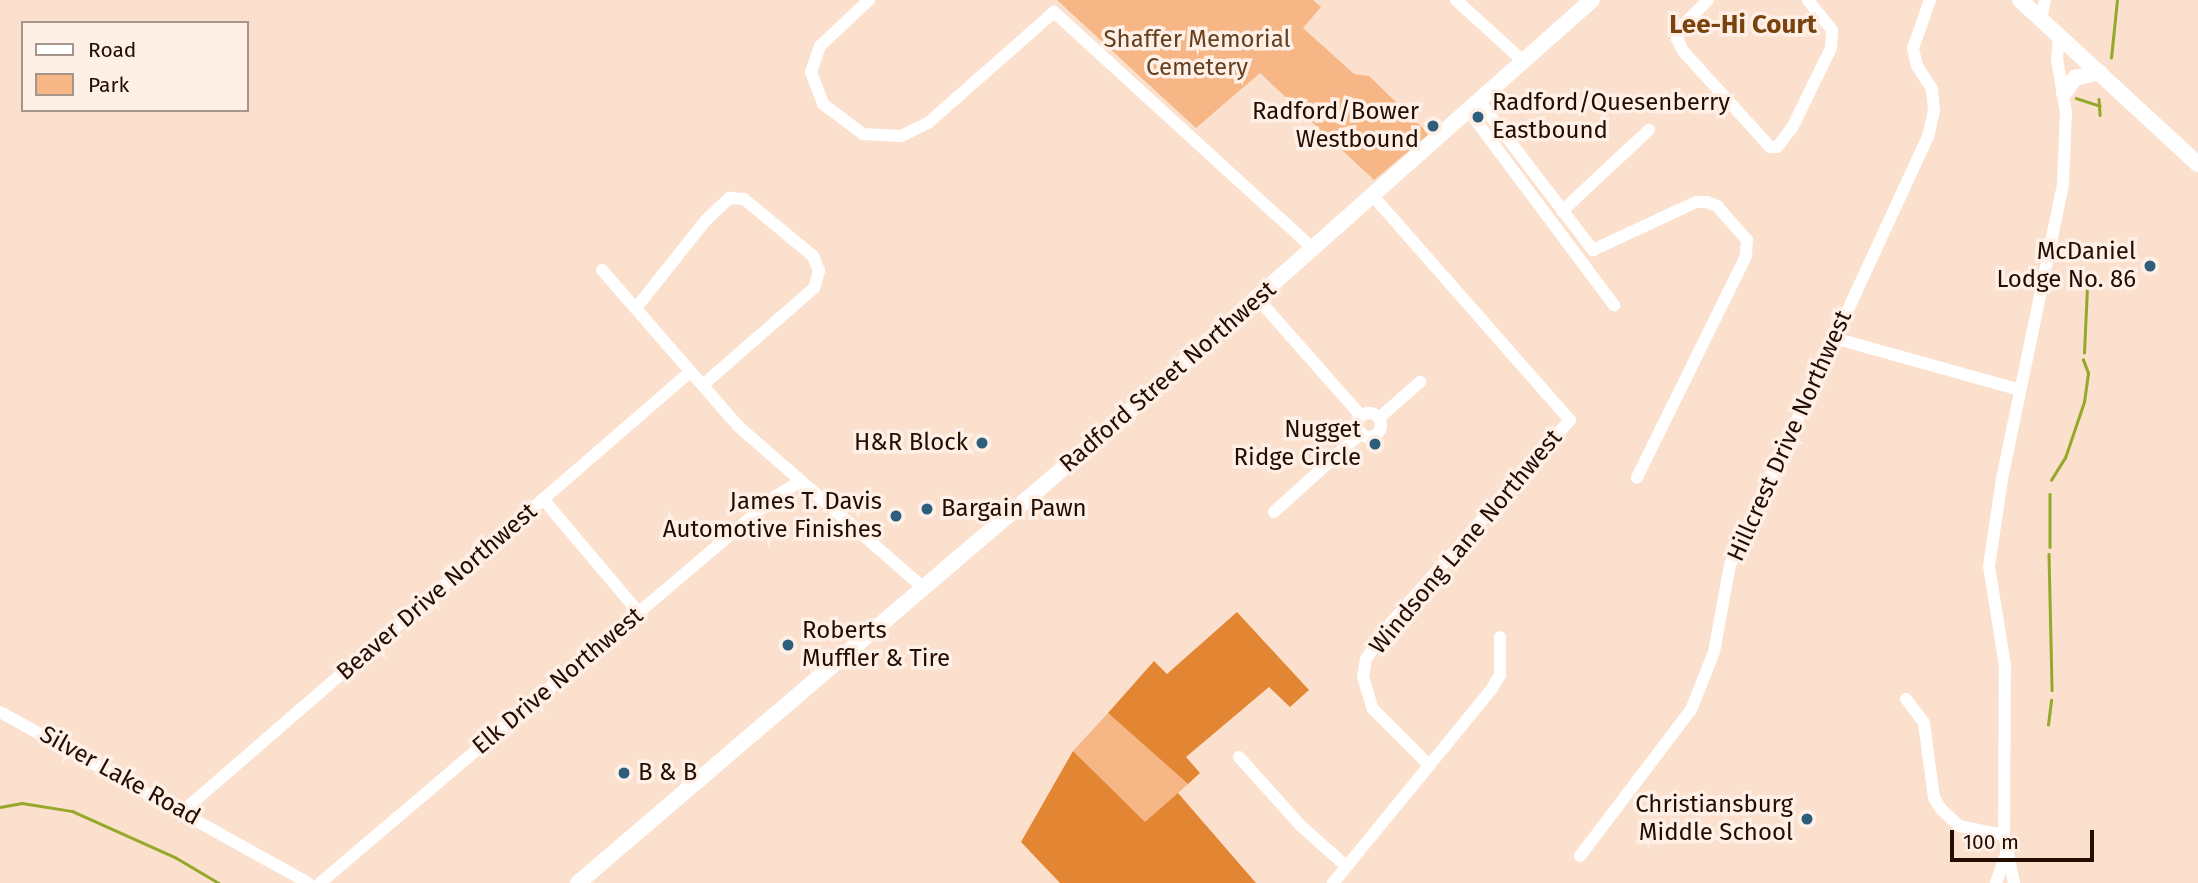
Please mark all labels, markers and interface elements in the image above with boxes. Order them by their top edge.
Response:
district label: Lee-Hi Court [1669,9,1817,41]
legend [21,21,248,112]
park label: Shaffer Memorial Cemetery [1104,26,1290,82]
text: Road [88,37,136,63]
text: Park [88,72,129,98]
place label: Radford/Quesenberry Eastbound [1492,89,1730,145]
place label: Radford/Bower Westbound [1252,98,1419,154]
marker: Radford/Quesenberry Eastbound [1470,109,1486,125]
marker: Radford/Bower Westbound [1425,118,1441,134]
place label: McDaniel Lodge No. 86 [1996,238,2136,294]
marker: McDaniel Lodge No. 86 [2142,258,2158,274]
street label: Radford Street Northwest [1054,275,1282,479]
street label: Hillcrest Drive Northwest [1722,306,1858,566]
place label: Nugget Ridge Circle [1234,416,1361,472]
street label: Windsong Lane Northwest [1364,424,1568,660]
place label: H&R Block [854,429,968,457]
marker: H&R Block [974,435,990,451]
marker: Nugget Ridge Circle [1367,436,1383,452]
place label: James T. Davis Automotive Finishes [663,488,882,544]
place label: Bargain Pawn [941,495,1087,523]
street label: Beaver Drive Northwest [331,497,543,687]
marker: Bargain Pawn [919,501,935,517]
marker: James T. Davis Automotive Finishes [888,508,904,524]
street label: Elk Drive Northwest [467,601,649,761]
place label: Roberts Muffler & Tire [802,617,950,673]
marker: Roberts Muffler & Tire [780,637,796,653]
street label: Silver Lake Road [35,720,205,832]
place label: B & B [638,759,697,787]
marker: B & B [616,765,632,781]
place label: Christiansburg Middle School [1635,791,1793,847]
marker: Christiansburg Middle School [1799,811,1815,827]
scale bar [1953,816,2096,860]
text: 100 m [1963,829,2019,855]

